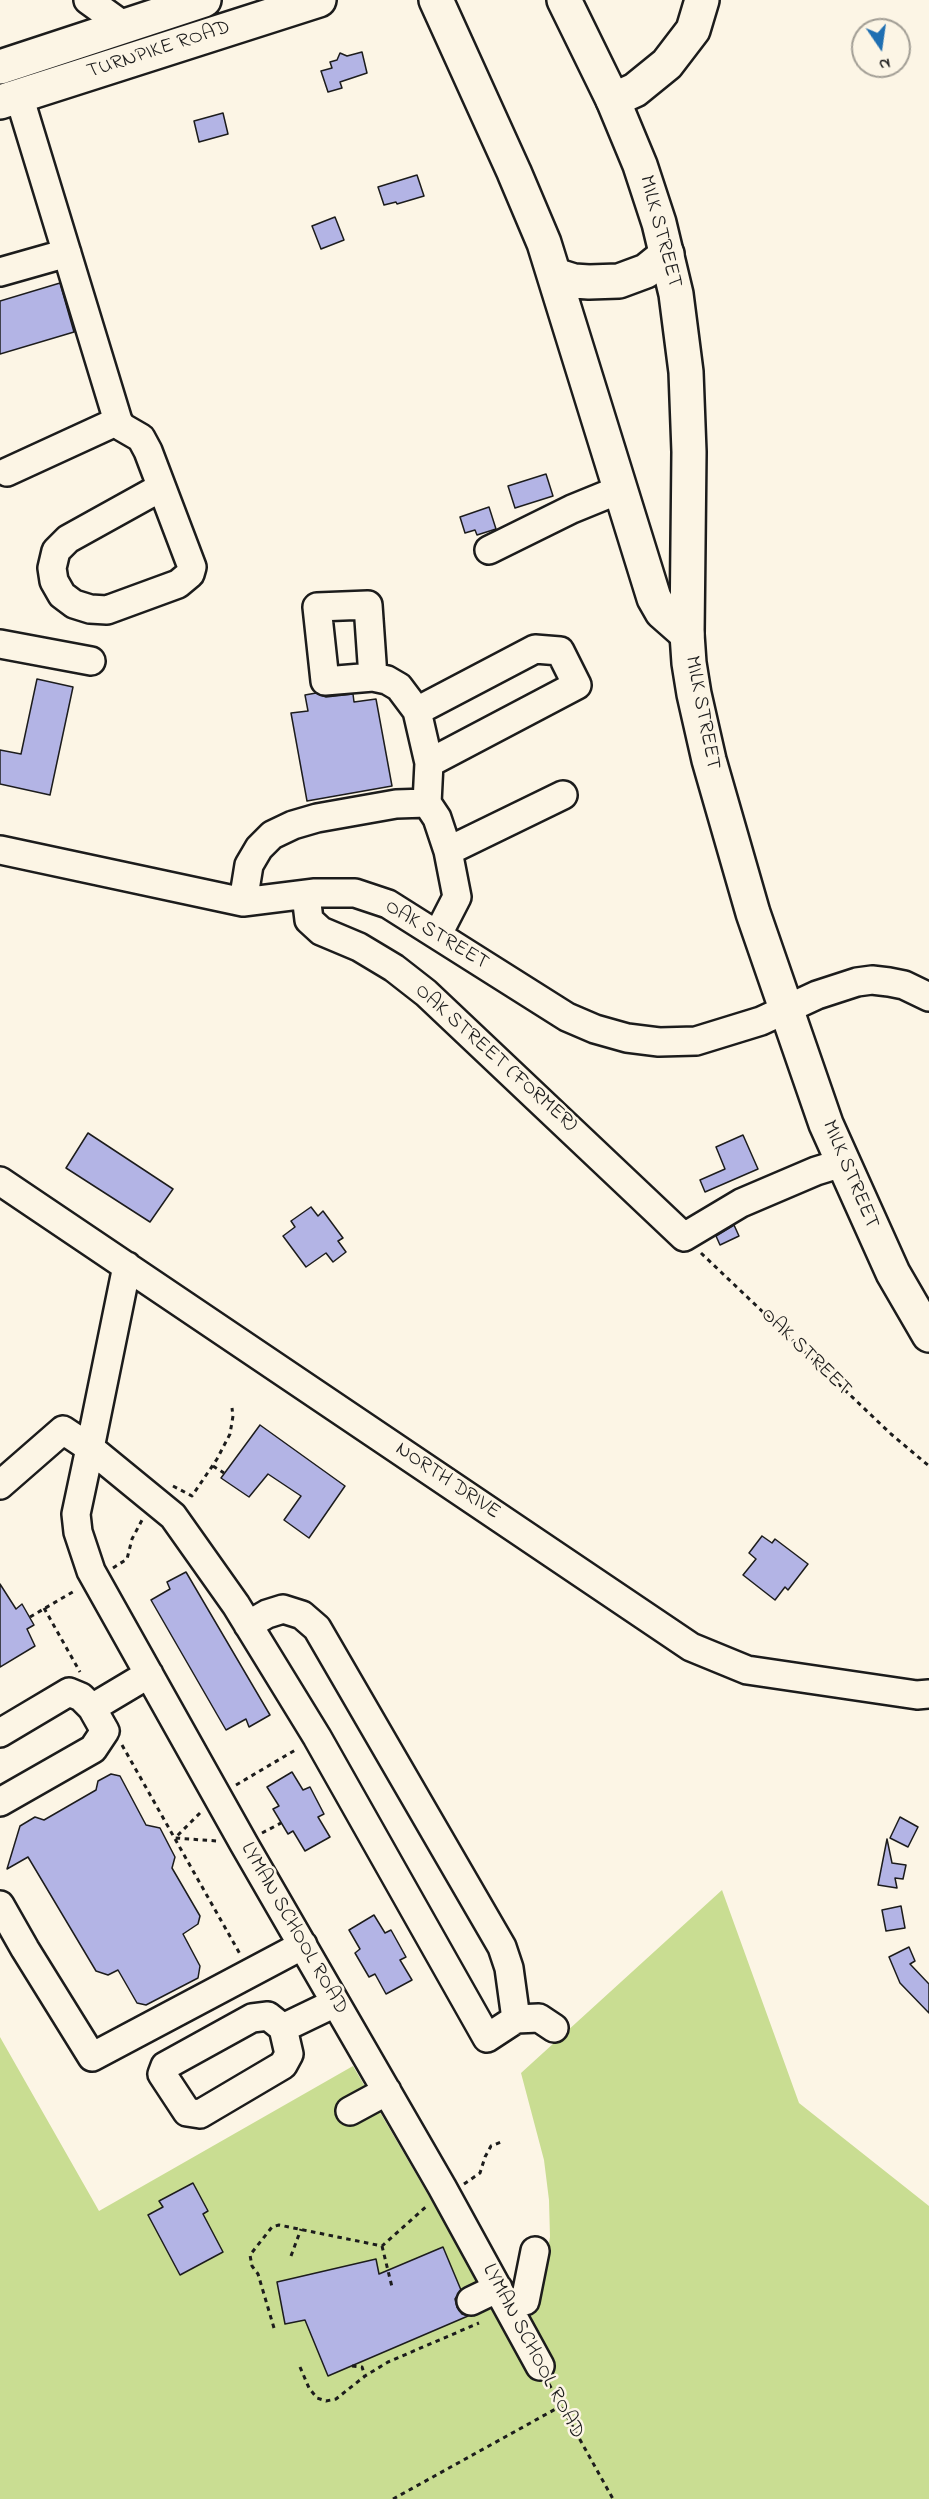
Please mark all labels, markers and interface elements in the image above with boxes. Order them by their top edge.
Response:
street label: TURNPIKE ROAD [84,16,234,86]
north arrow [851,18,911,78]
text: N [877,51,893,76]
street label: MILK STREET [632,173,686,291]
street label: MILK STREET [678,654,724,772]
street label: OAK STREET [379,895,493,977]
street label: OAK STREET (FORMER) [408,979,582,1139]
street label: MILK STREET [815,1117,883,1233]
street label: OAK STREET [754,1303,856,1403]
street label: NORTH DRIVE [390,1438,504,1526]
street label: LYMAN SCHOOL ROAD [234,1839,352,2019]
street label: LYMAN SCHOOL ROAD [475,2260,589,2444]

